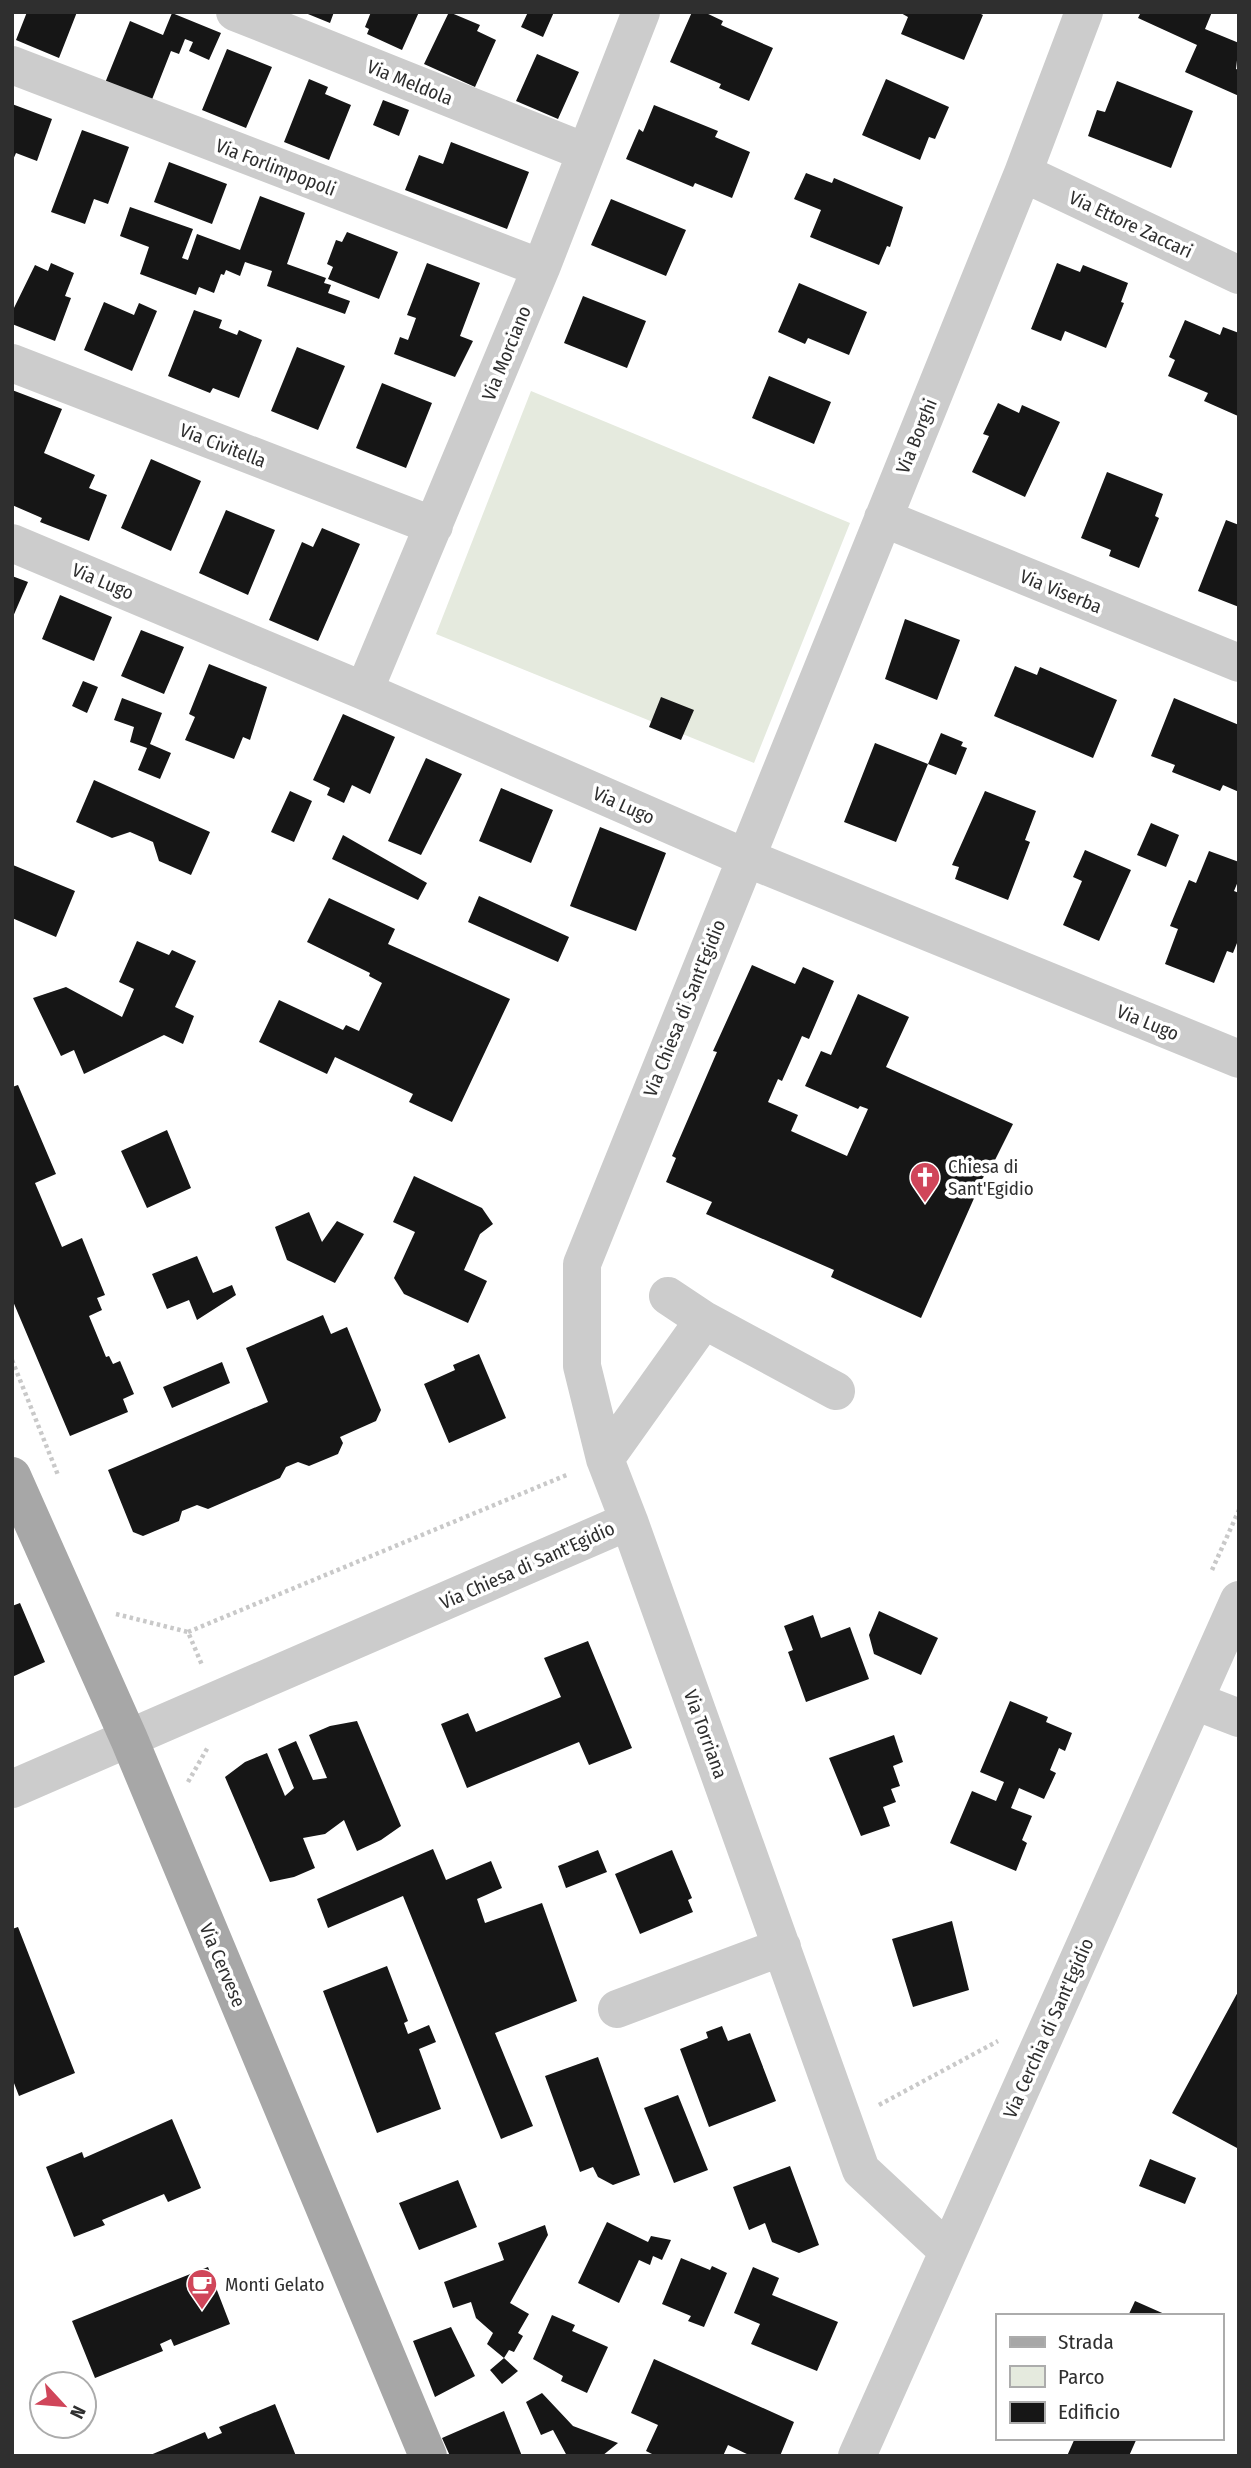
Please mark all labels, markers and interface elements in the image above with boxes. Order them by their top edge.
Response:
street label: Via Meldola [364,55,456,110]
street label: Via Forlimpopoli [212,134,339,201]
street label: Via Ettore Zaccari [1065,186,1196,263]
street label: Via Morciano [477,302,536,404]
street label: Via Borghi [891,395,942,477]
street label: Via Civitella [176,419,269,472]
street label: Via Lugo [68,558,137,605]
street label: Via Viserba [1017,565,1105,618]
street label: Via Lugo [589,782,658,829]
street label: Via Chiesa di Sant'Egidio [638,916,730,1100]
street label: Via Lugo [1113,1000,1182,1045]
place label: Chiesa di Sant'Egidio [948,1155,1034,1200]
church icon: Chiesa di Sant'Egidio [908,1160,942,1204]
street label: Via Chiesa di Sant'Egidio [436,1517,618,1614]
street label: Via Torriana [679,1687,732,1782]
street label: Via Cervese [195,1920,250,2011]
street label: Via Cerchia di Sant'Egidio [998,1935,1099,2122]
cafe icon: Monti Gelato [185,2267,219,2311]
place label: Monti Gelato [225,2273,324,2296]
legend [996,2314,1223,2440]
text: Strada [1058,2329,1114,2355]
text: Parco [1058,2364,1105,2390]
north arrow [28,2370,98,2440]
text: Edificio [1058,2399,1120,2425]
text: N [65,2402,91,2422]

